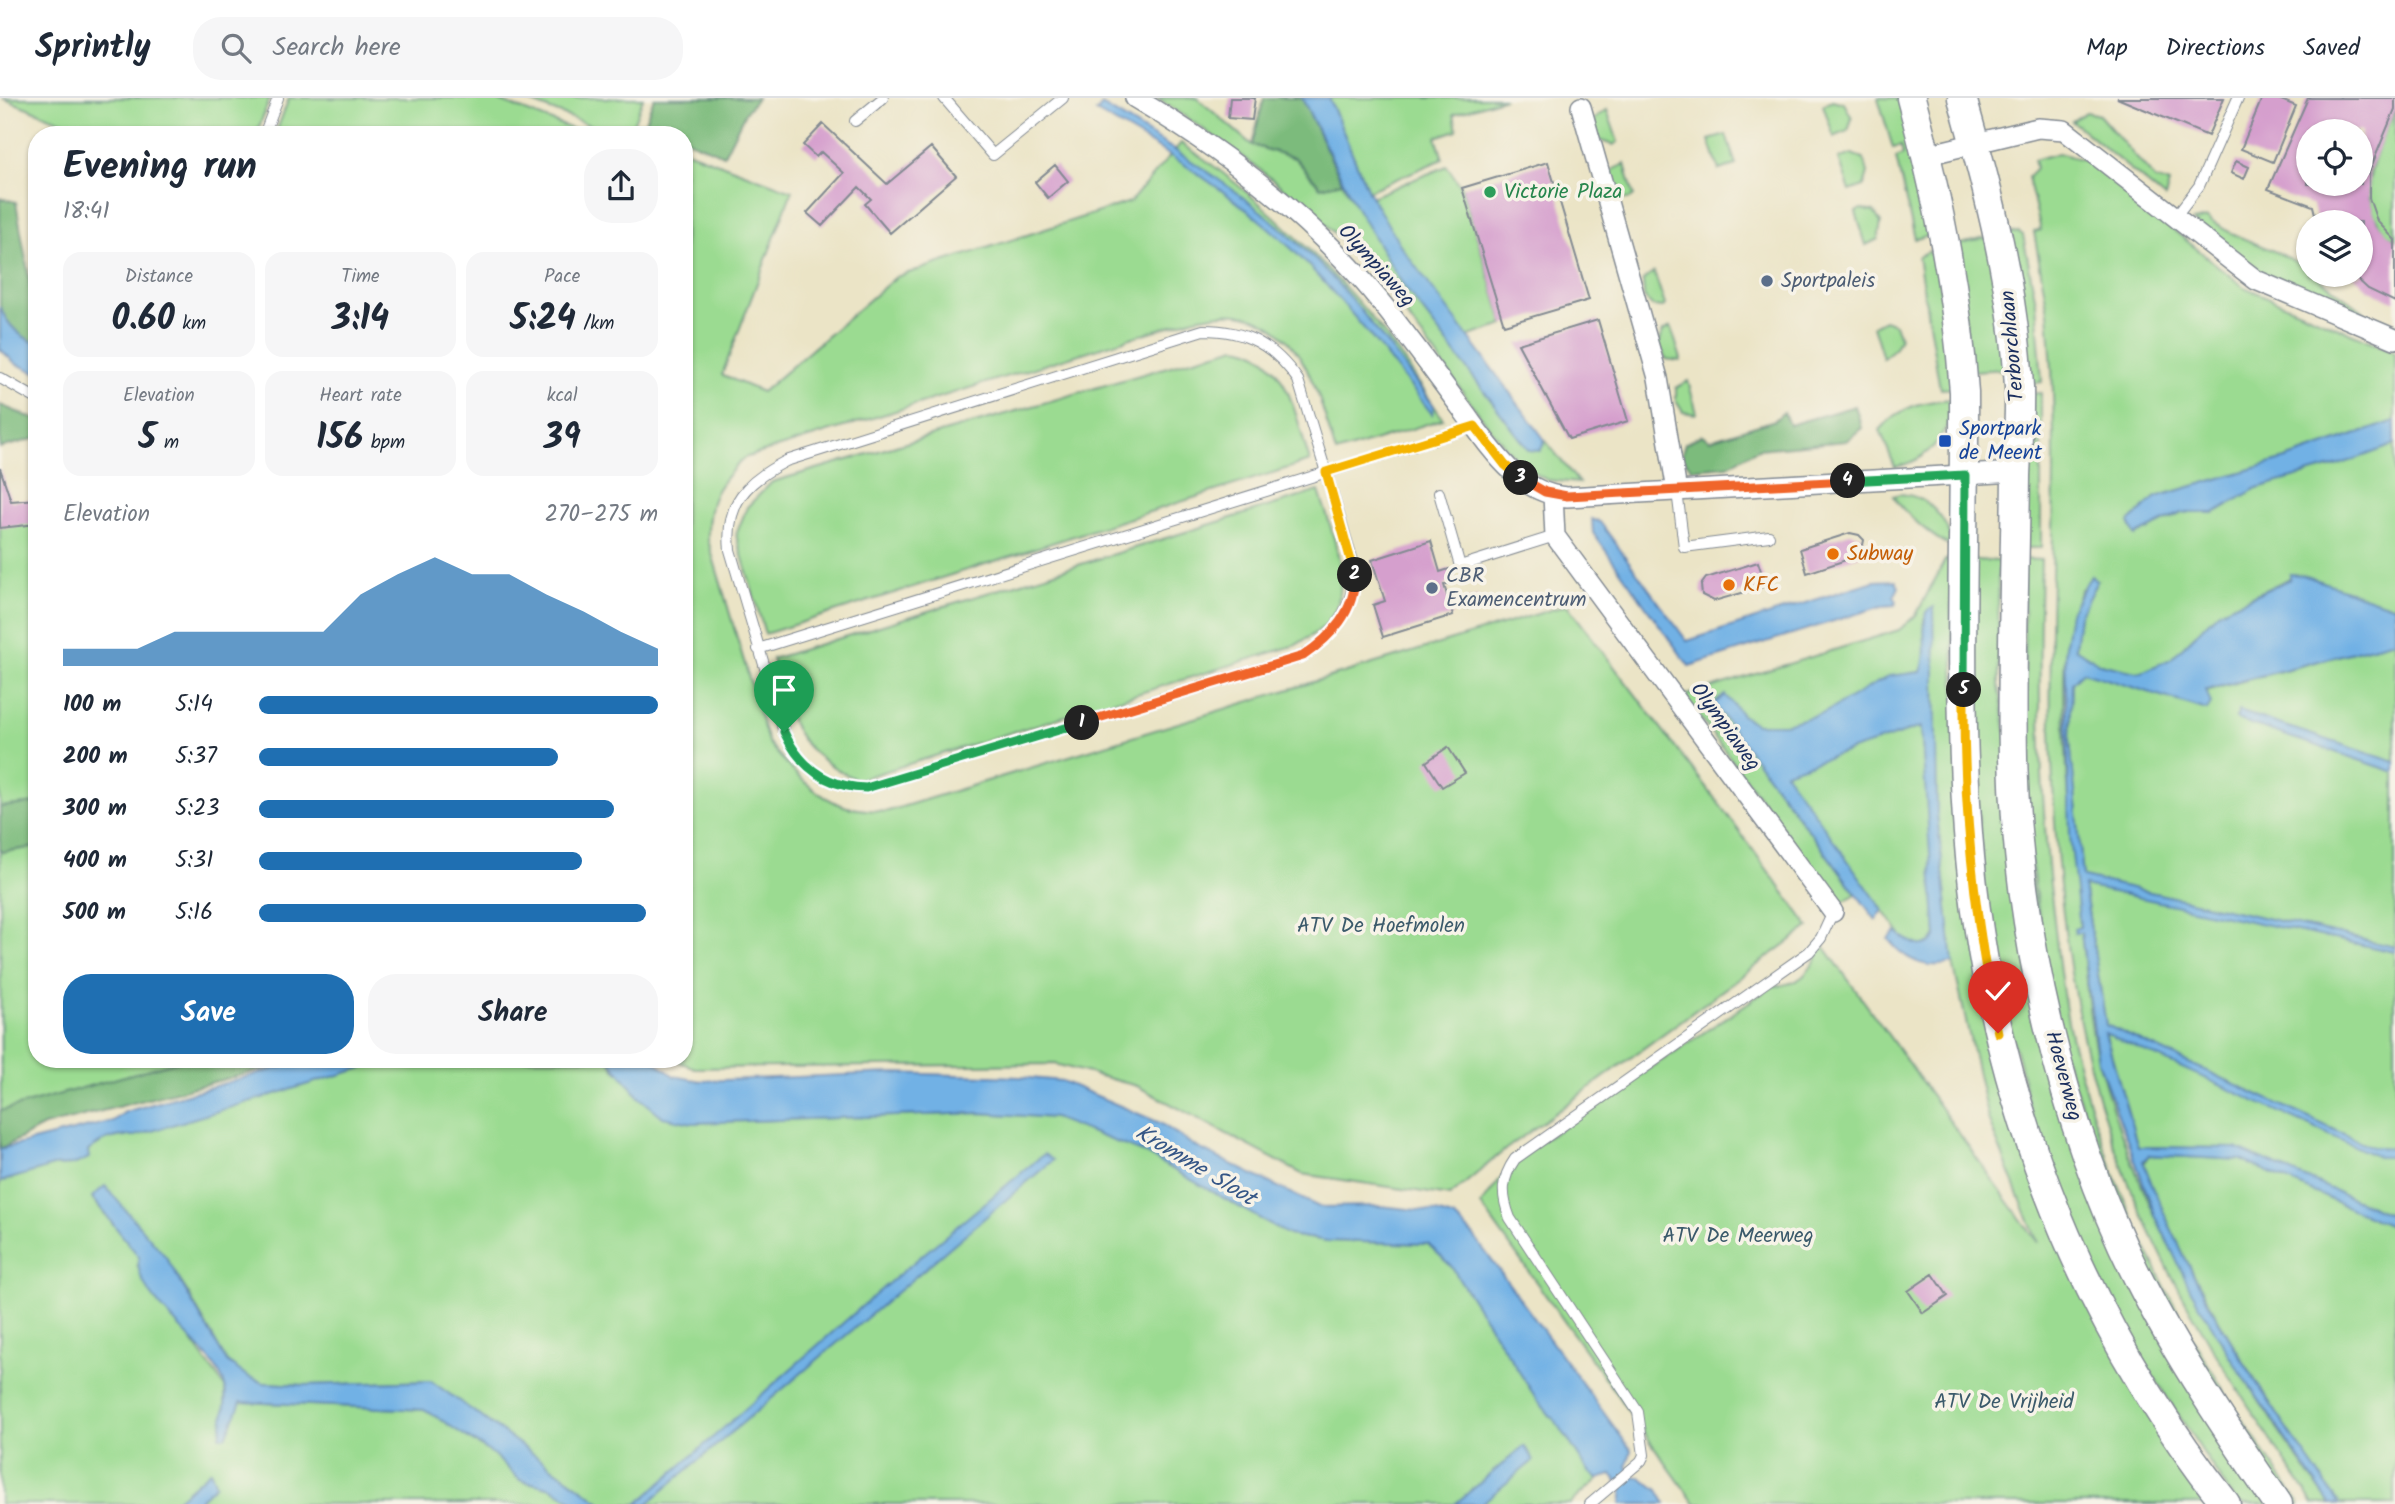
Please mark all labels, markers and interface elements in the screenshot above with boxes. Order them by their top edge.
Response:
search box [193,17,683,80]
text: Sprintly [35,22,151,75]
text: Search here [273,27,401,69]
icon: search [217,29,255,67]
text: Map [2086,29,2128,68]
text: Directions [2166,29,2265,68]
text: Saved [2303,29,2360,68]
map controls [2296,119,2373,287]
button: locate [2296,119,2373,196]
text: Evening run [63,138,257,198]
button: share [584,149,658,223]
place label: Victorie Plaza [1504,176,1622,209]
marker: Victorie Plaza [1482,184,1498,200]
text: 18:41 [63,194,110,230]
button: layers [2296,210,2373,287]
street label: Olympiaweg [1329,217,1423,315]
text: Distance [125,262,193,292]
text: Time [341,262,380,292]
text: Pace [544,262,580,292]
place label: Sportpaleis [1781,265,1875,298]
marker: Sportpaleis [1759,273,1775,289]
street label: Terborchlaan [1992,289,2034,403]
text: 0.60 [111,292,175,348]
text: 3:14 [332,292,389,348]
text: 5:24 [510,292,576,348]
text: km [175,309,206,339]
text: /km [576,309,614,339]
text: Elevation [123,381,195,411]
text: Heart rate [319,381,402,411]
text: kcal [547,381,578,411]
text: 5 [139,411,156,467]
text: 156 [316,411,363,467]
text: 39 [544,411,581,467]
place label: Sportpark de Meent [1959,413,2043,470]
text: m [156,428,179,458]
text: bpm [363,428,405,458]
marker: Sportpark de Meent [1937,433,1953,449]
pin: 3 [1504,460,1538,496]
text: 3 [1515,462,1526,492]
pin: 4 [1830,464,1866,498]
text: 4 [1842,465,1853,495]
text: Elevation [63,497,150,533]
text: 270–275 m [545,497,658,533]
place label: Subway [1847,538,1913,571]
marker: Subway [1825,546,1841,562]
pin: 2 [1338,558,1372,592]
text: 2 [1349,559,1360,589]
place label: CBR Examencentrum [1446,560,1586,617]
place label: KFC [1743,569,1779,602]
marker: KFC [1721,577,1737,593]
marker: CBR Examencentrum [1424,580,1440,596]
pin [754,660,814,732]
icon: arrive [765,671,803,709]
pin: 5 [1946,672,1982,708]
text: 5 [1959,674,1968,704]
street label: Olympiaweg [1681,676,1769,778]
text: 100 m [63,687,121,723]
text: 5:14 [175,687,213,723]
pin: 1 [1064,706,1100,740]
text: 1 [1079,707,1084,737]
text: 200 m [63,739,128,775]
text: 5:37 [175,739,217,775]
text: 300 m [63,791,127,827]
text: 5:23 [175,791,220,827]
text: 400 m [63,843,127,879]
text: 5:31 [175,843,213,879]
text: 500 m [63,895,126,931]
text: 5:16 [175,895,213,931]
park label: ATV De Hoefmolen [1297,910,1465,943]
pin [1968,961,2028,1033]
icon: check [1979,972,2017,1010]
button: Save [63,974,354,1054]
button: Share [368,974,658,1054]
street label: Hoeverweg [2035,1027,2091,1125]
water label: Kromme Sloot [1128,1116,1266,1218]
park label: ATV De Meerweg [1663,1220,1814,1253]
park label: ATV De Vrijheid [1934,1386,2074,1419]

